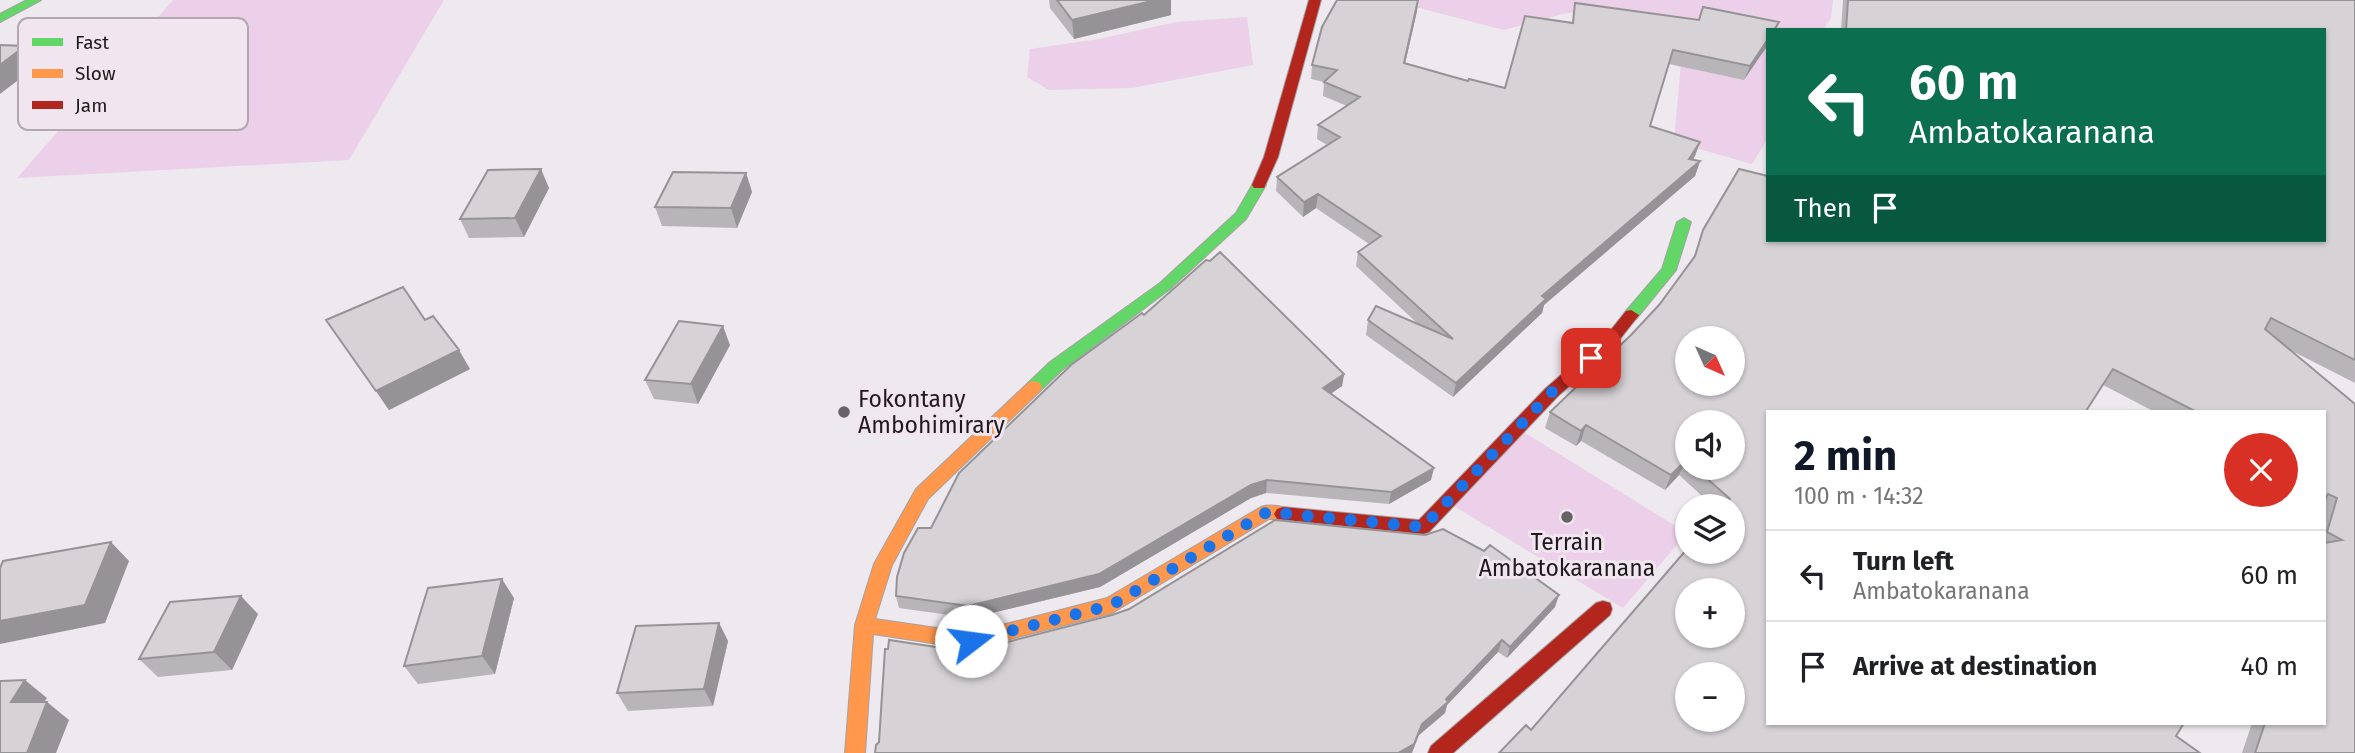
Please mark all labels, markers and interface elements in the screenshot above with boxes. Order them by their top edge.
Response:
legend [18,18,248,130]
text: Fast [75,31,109,54]
text: 60 m [1909,53,2018,112]
icon: left [1794,56,1885,147]
text: Slow [75,62,116,85]
text: Jam [75,94,107,117]
text: Ambatokaranana [1909,113,2155,151]
icon: arrive [1866,189,1904,227]
text: Then [1794,193,1852,224]
north arrow [1675,326,1745,396]
map controls [1675,326,1745,732]
pin [1561,328,1621,388]
icon: arrive [1572,339,1610,377]
place label: Fokontany Ambohimirary [858,385,1006,439]
marker: Fokontany Ambohimirary [836,404,852,420]
button: sound [1675,410,1745,480]
text: 2 min [1794,431,1897,481]
button: close [2224,433,2298,507]
text: 100 m · 14:32 [1794,482,1924,510]
button: layers [1675,494,1745,564]
marker: Terrain Ambatokaranana [1559,509,1575,525]
place label: Terrain Ambatokaranana [1479,528,1655,582]
text: Turn left [1853,546,1954,577]
icon: left [1794,557,1832,595]
text: 60 m [2240,560,2298,591]
text: Ambatokaranana [1853,577,2030,605]
button: + [1675,578,1745,648]
position arrow [934,604,1008,678]
icon: arrive [1794,648,1832,686]
text: Arrive at destination [1853,651,2097,682]
text: 40 m [2240,651,2298,682]
button: − [1675,662,1745,732]

